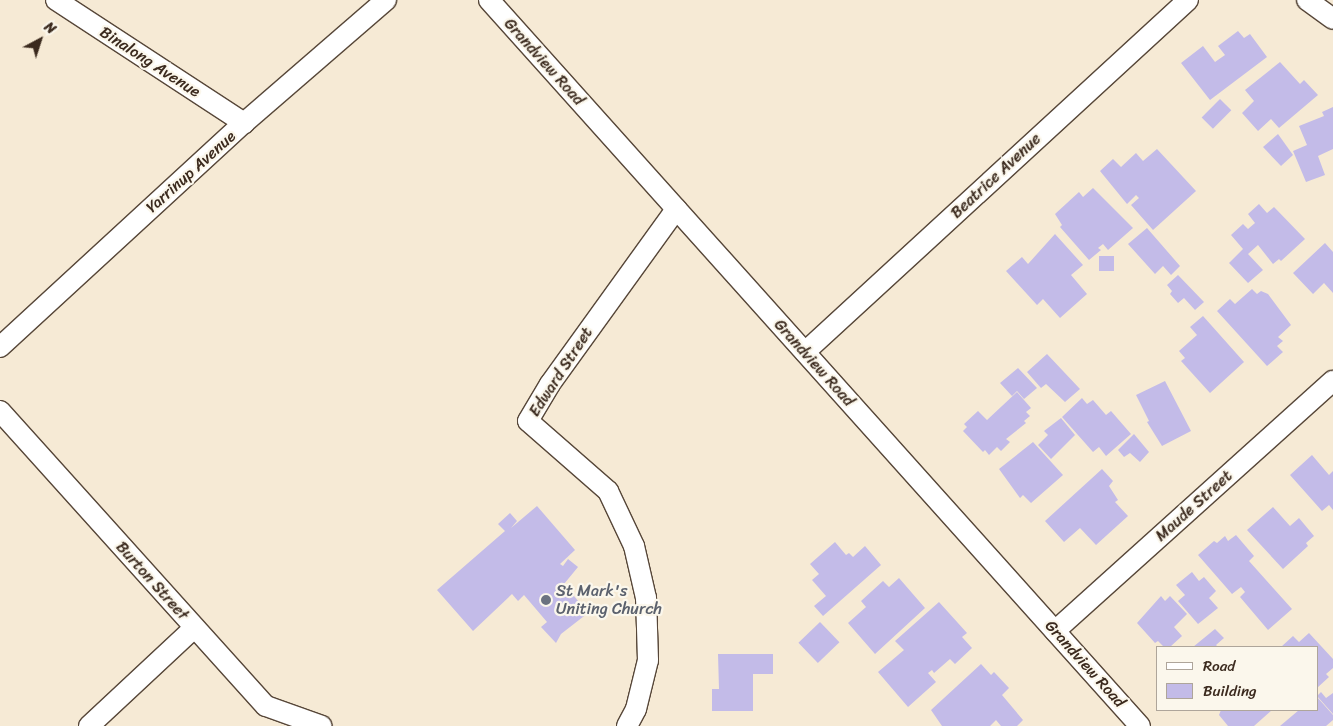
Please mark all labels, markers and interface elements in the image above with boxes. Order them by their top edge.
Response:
street label: Grandview Road [500,14,588,110]
north arrow [15,15,65,65]
text: N [38,15,62,41]
street label: Binalong Avenue [96,22,204,102]
street label: Yarrinup Avenue [142,127,240,217]
street label: Beatrice Avenue [947,130,1045,222]
street label: Grandview Road [770,315,858,411]
street label: Edward Street [525,324,597,420]
street label: Maude Street [1152,467,1236,545]
street label: Burton Street [112,538,192,624]
place label: St Mark's Uniting Church [556,581,662,619]
marker: St Mark's Uniting Church [540,594,552,606]
street label: Grandview Road [1041,616,1129,712]
legend [1156,646,1318,711]
text: Road [1203,653,1235,679]
text: Building [1203,678,1257,704]

